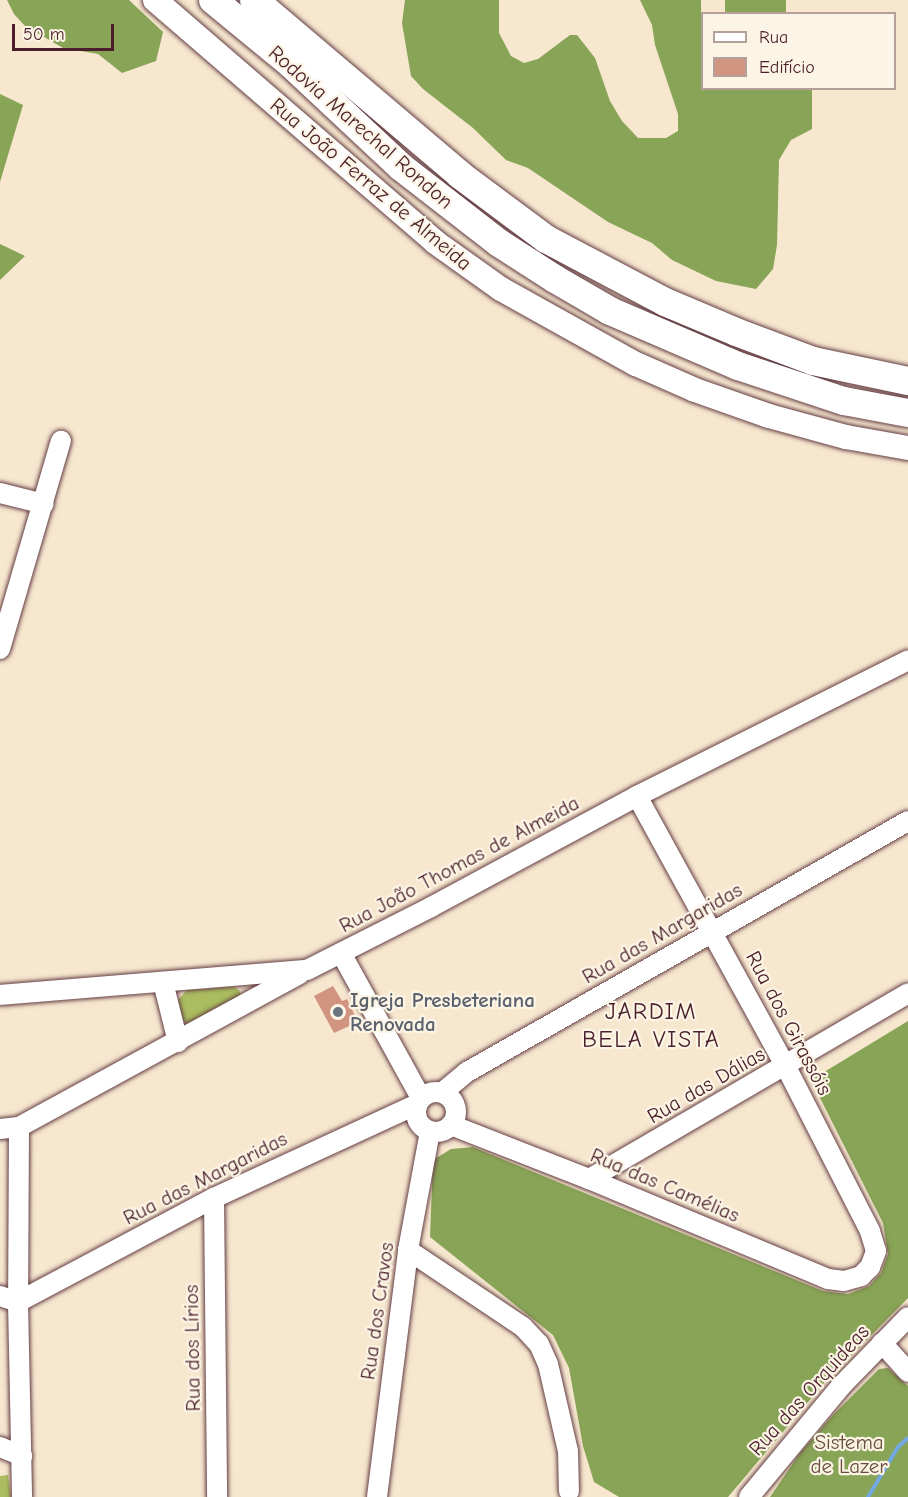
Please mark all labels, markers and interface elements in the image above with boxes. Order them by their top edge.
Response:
scale bar [15,12,117,50]
legend [701,12,896,90]
text: 50 m [23,24,65,45]
text: Rua [759,27,788,48]
street label: Rodovia Marechal Rondon [264,40,458,214]
text: Edifício [759,57,815,78]
street label: Rua João Ferraz de Almeida [265,92,477,276]
street label: Rua João Thomas de Almeida [335,790,583,938]
street label: Rua das Margaridas [577,877,747,989]
street label: Rua dos Girassóis [740,947,838,1099]
place label: Igreja Presbeteriana Renovada [350,987,535,1037]
district label: JARDIM BELA VISTA [582,998,720,1054]
marker: Igreja Presbeteriana Renovada [331,1005,345,1019]
street label: Rua das Dálias [643,1041,769,1129]
street label: Rua das Margaridas [119,1126,291,1230]
street label: Rua das Camélias [587,1142,743,1228]
street label: Rua dos Cravos [355,1241,399,1381]
street label: Rua dos Lírios [178,1284,206,1412]
street label: Rua das Orquideas [743,1319,875,1461]
park label: Sistema de Lazer [810,1429,888,1479]

